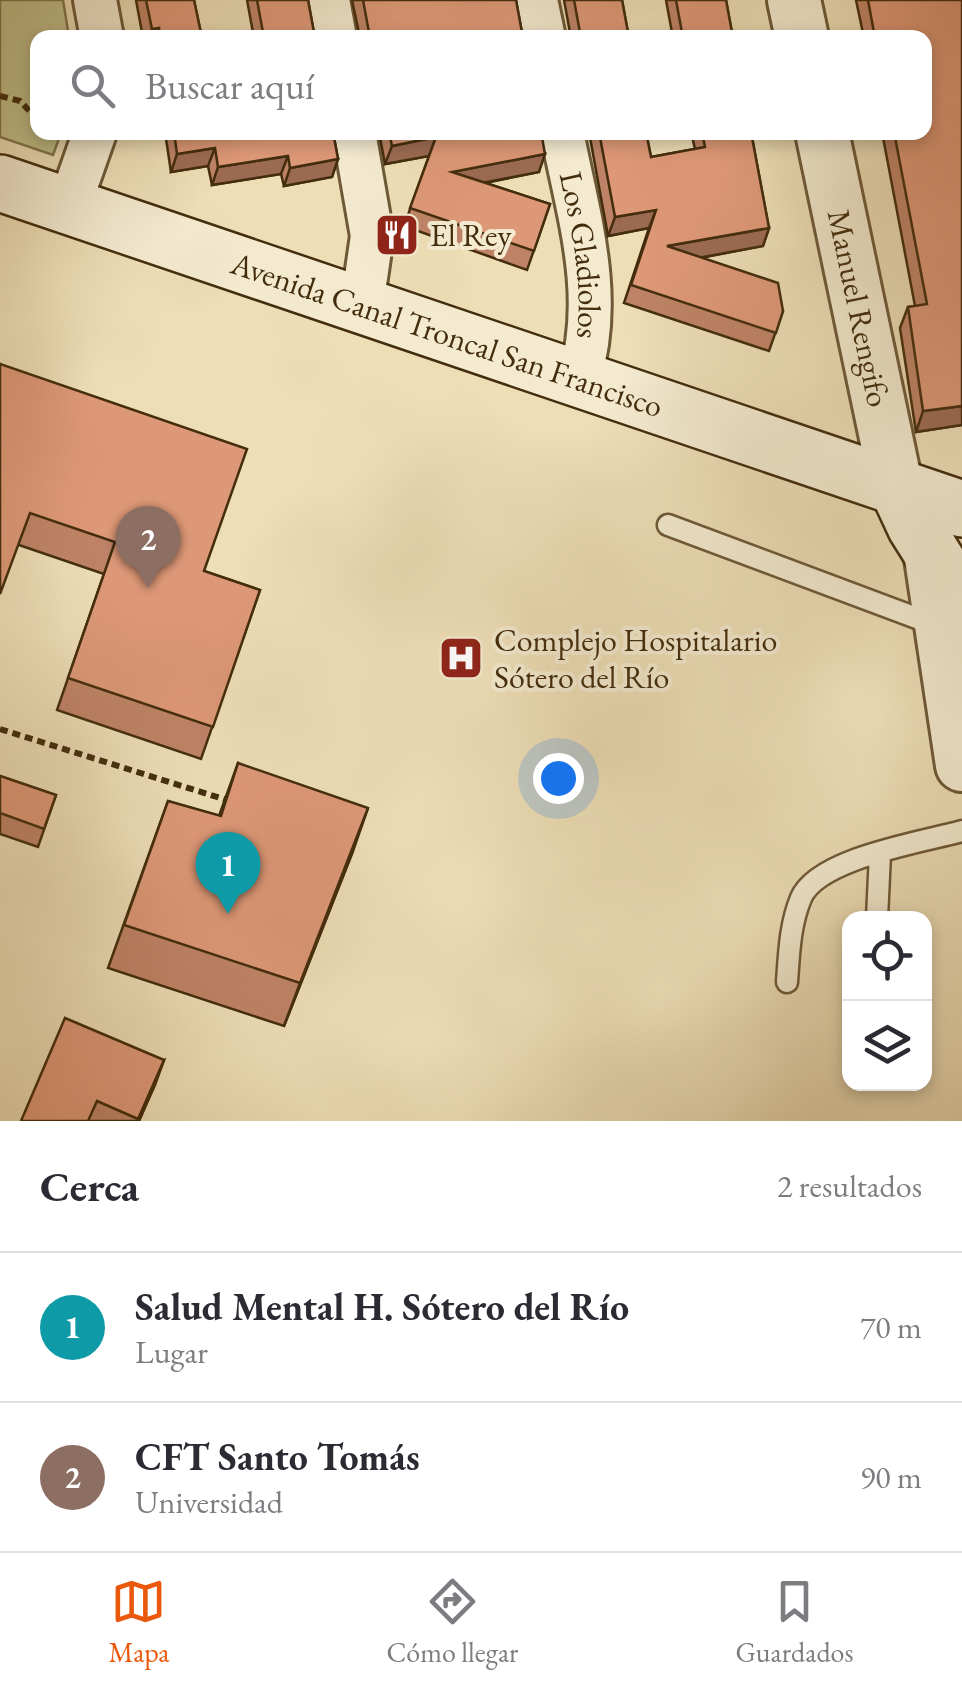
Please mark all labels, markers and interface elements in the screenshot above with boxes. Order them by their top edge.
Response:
search box [30,30,932,140]
icon: search [65,58,120,113]
text: Buscar aquí [145,61,314,110]
street label: Los Gladiolos [550,168,611,341]
street label: Manuel Rengifo [818,206,900,411]
restaurant icon: El Rey [374,212,420,258]
place label: El Rey [430,214,512,256]
street label: Avenida Canal Troncal San Francisco [225,242,668,427]
pin: 2 [116,506,180,588]
place label: Complejo Hospitalario Sótero del Río [494,619,777,698]
hospital icon: Complejo Hospitalario Sótero del Río [438,635,484,681]
your location [533,753,584,804]
pin: 1 [196,832,260,914]
map controls [842,911,932,1091]
button: locate [842,911,932,1001]
button: layers [842,1001,932,1091]
text: Cerca [40,1159,139,1214]
text: 2 resultados [777,1165,922,1207]
text: Salud Mental H. Sótero del Río [135,1282,629,1331]
text: 1 [64,1306,81,1348]
text: 70 m [860,1306,922,1348]
text: Lugar [135,1331,208,1373]
text: CFT Santo Tomás [135,1432,420,1481]
text: 2 [64,1456,81,1498]
text: 90 m [860,1456,922,1498]
text: Universidad [135,1481,283,1523]
tab: Mapa [108,1574,169,1670]
tab: Cómo llegar [386,1574,518,1670]
tab: Guardados [735,1574,854,1670]

